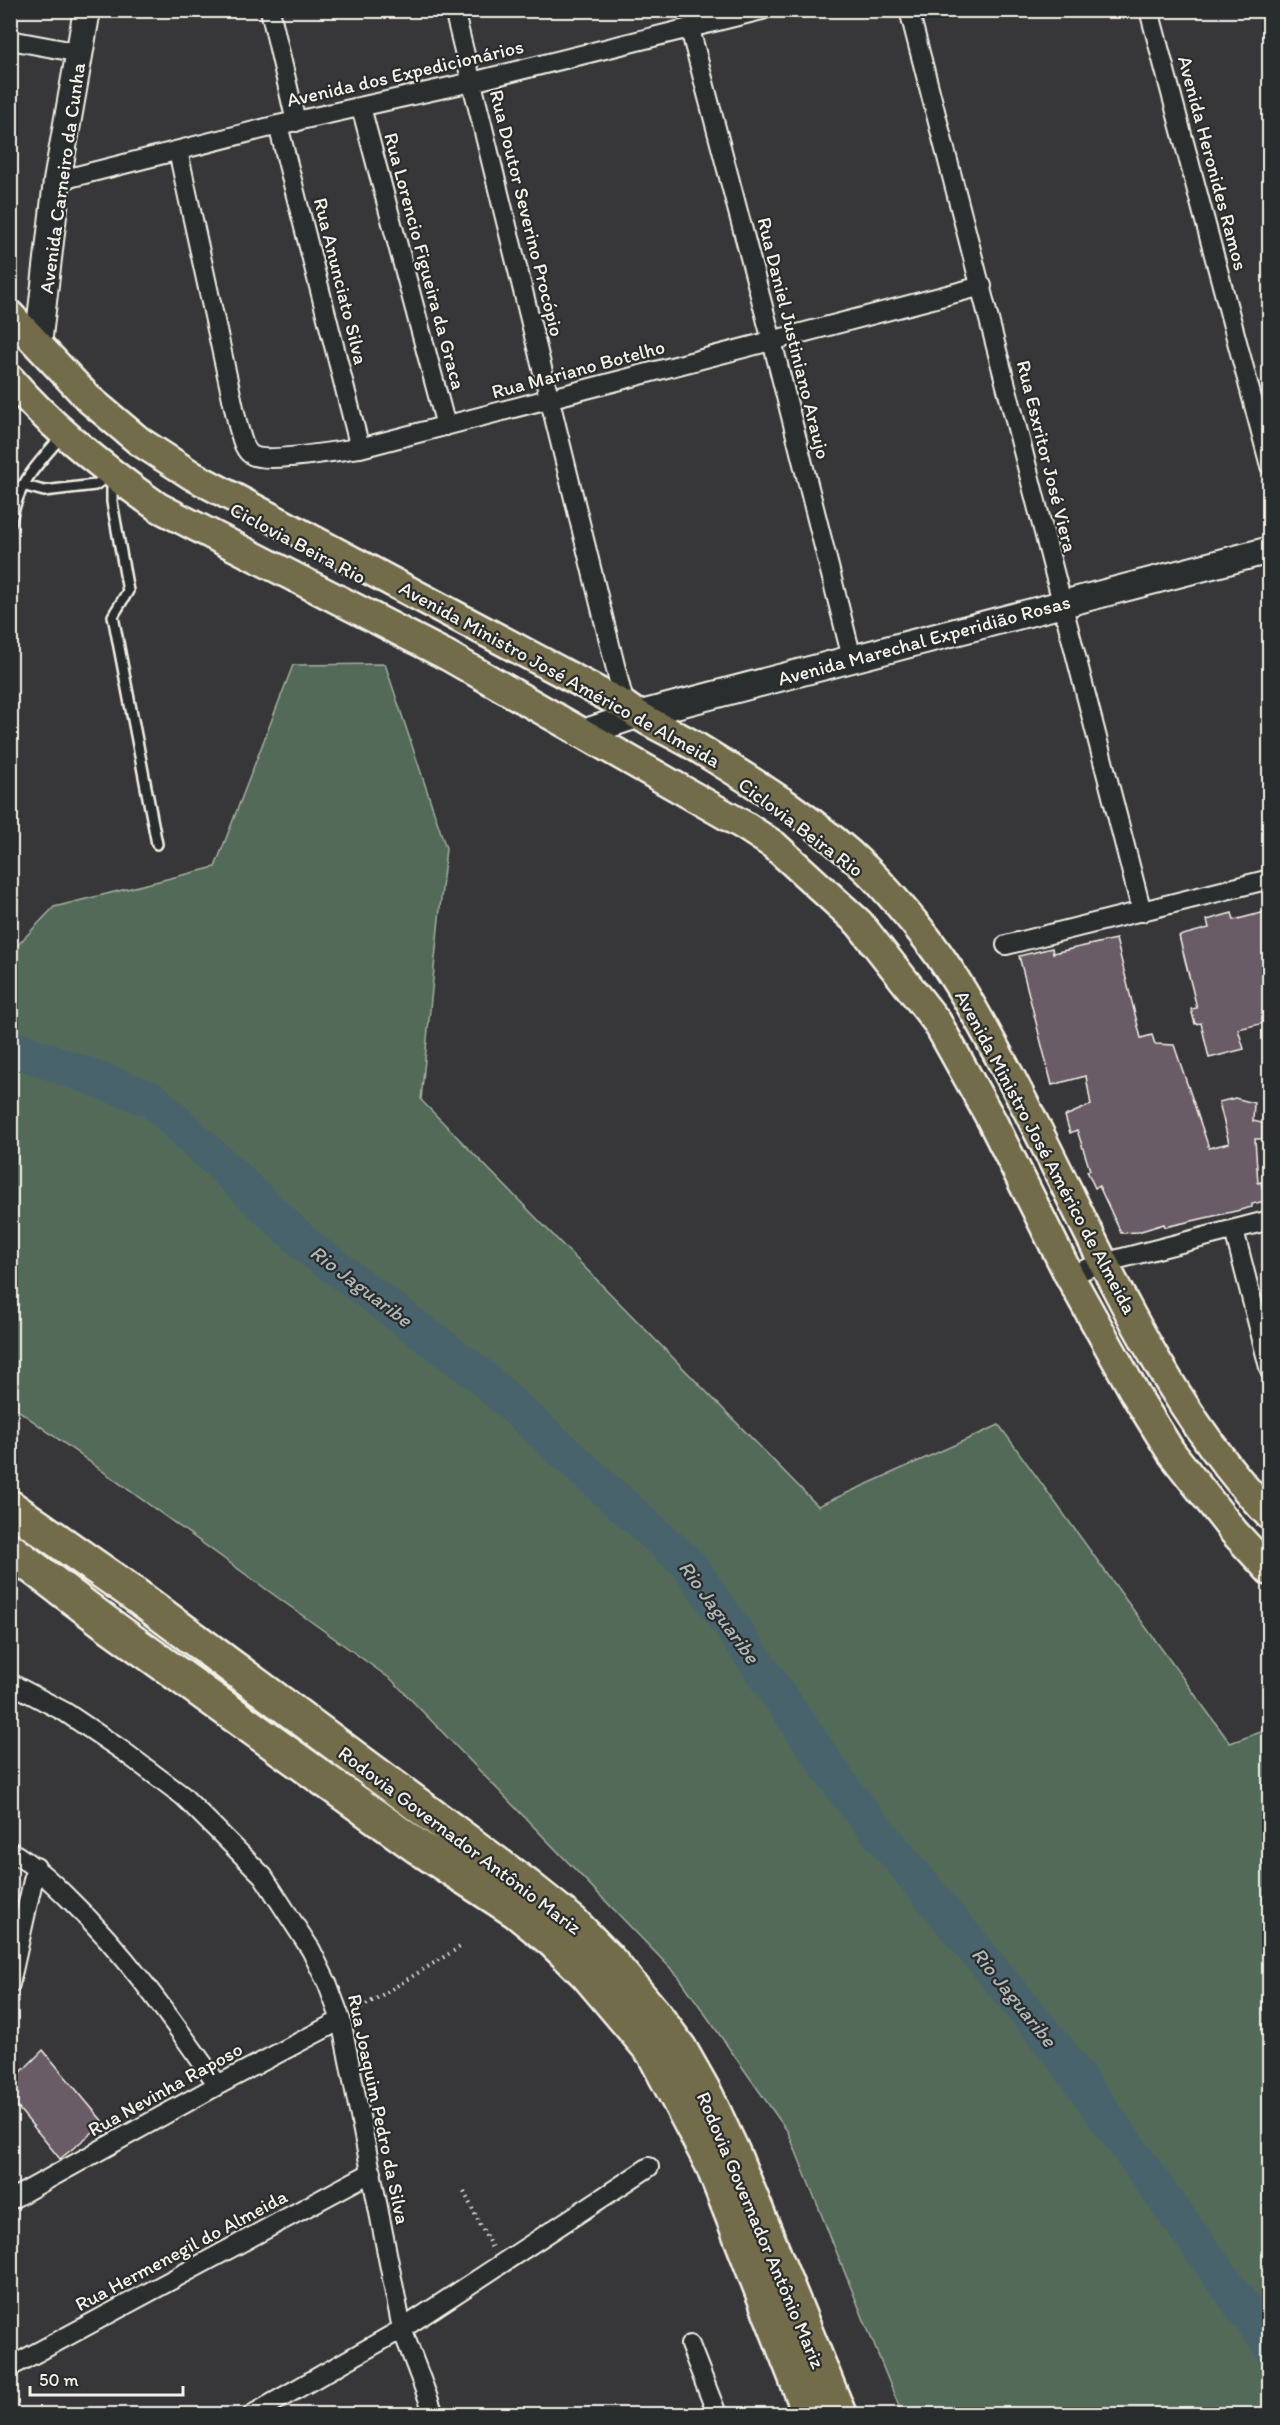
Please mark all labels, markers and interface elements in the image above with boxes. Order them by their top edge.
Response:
street label: Avenida dos Expedicionários [284,34,526,112]
street label: Avenida Heronides Ramos [1173,53,1253,273]
street label: Avenida Carneiro da Cunha [34,60,90,295]
street label: Rua Doutor Severino Procópio [485,87,569,339]
street label: Rua Lorencio Figueira da Graca [379,130,471,392]
street label: Rua Anunciato Silva [309,195,373,367]
street label: Rua Daniel Justiniano Araujo [752,215,836,461]
street label: Rua Mariano Botelho [489,334,667,404]
street label: Rua Esxritor José Viera [1012,358,1082,555]
street label: Ciclovia Beira Rio [226,497,370,589]
street label: Avenida Ministro José Américo de Almeida [395,575,725,773]
street label: Avenida Marechal Experidião Rosas [775,589,1073,691]
street label: Ciclovia Beira Rio [734,772,868,882]
street label: Avenida Ministro José Américo de Almeida [950,986,1142,1319]
water label: Rio Jaguaribe [305,1239,418,1333]
water label: Rio Jaguaribe [674,1555,766,1669]
street label: Rodovia Governador Antônio Mariz [334,1741,587,1940]
water label: Rio Jaguaribe [967,1942,1063,2052]
street label: Rua Joaquim Pedro da Silva [343,1992,415,2226]
street label: Rua Nevinha Raposo [84,2037,246,2141]
street label: Rodovia Governador Antônio Mariz [692,2088,831,2373]
street label: Rua Hermenegil do Almeida [71,2184,292,2316]
scale bar [30,2359,183,2397]
text: 50 m [39,2369,79,2391]

